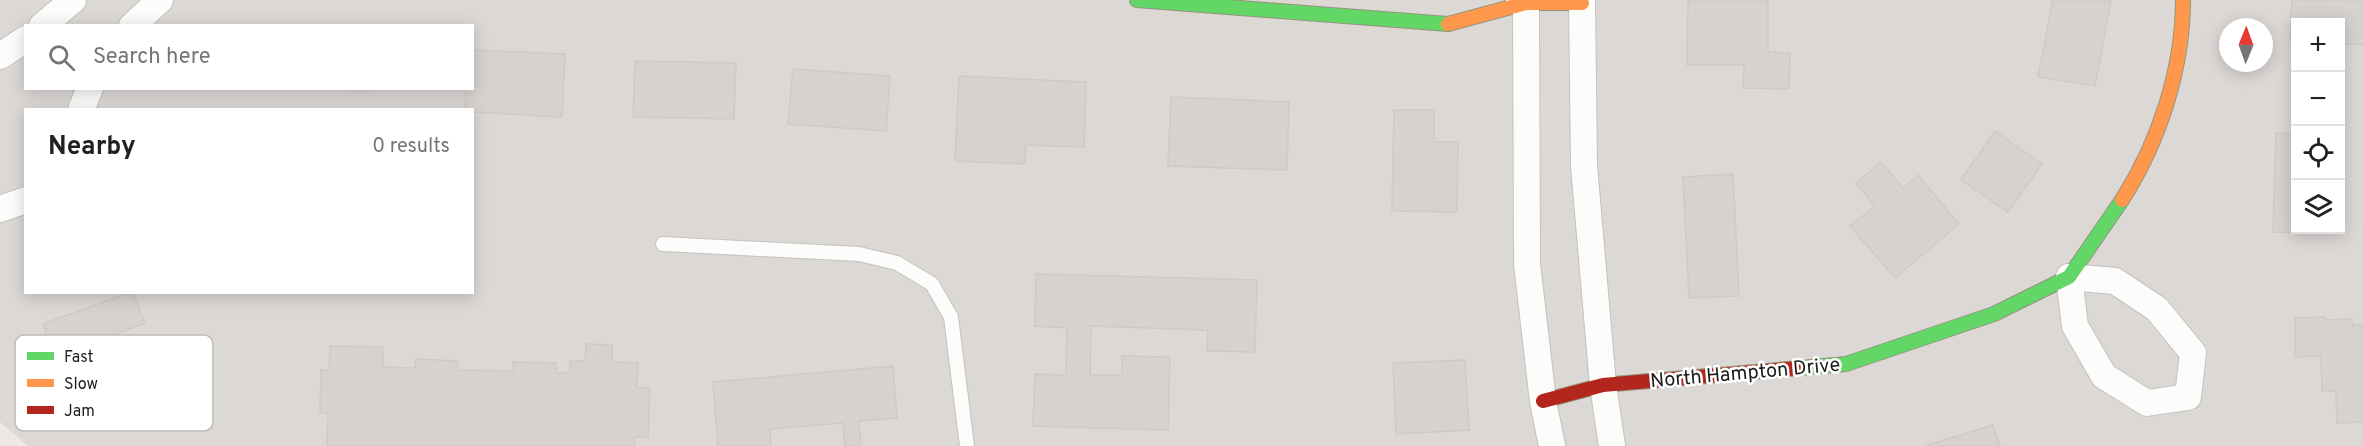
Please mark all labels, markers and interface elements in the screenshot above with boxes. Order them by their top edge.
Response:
north arrow [2219,18,2273,72]
map controls [2291,18,2345,234]
button: + [2291,18,2345,72]
search box [24,24,474,90]
icon: search [45,41,78,74]
text: Search here [93,44,211,71]
button: − [2291,72,2345,126]
button: locate [2291,126,2345,180]
text: Nearby [48,131,136,164]
text: 0 results [372,134,450,160]
button: layers [2291,180,2345,234]
legend [15,335,213,431]
text: Fast [64,348,94,368]
street label: North Hampton Drive [1649,353,1841,395]
text: Slow [64,375,98,395]
text: Jam [64,402,95,422]

